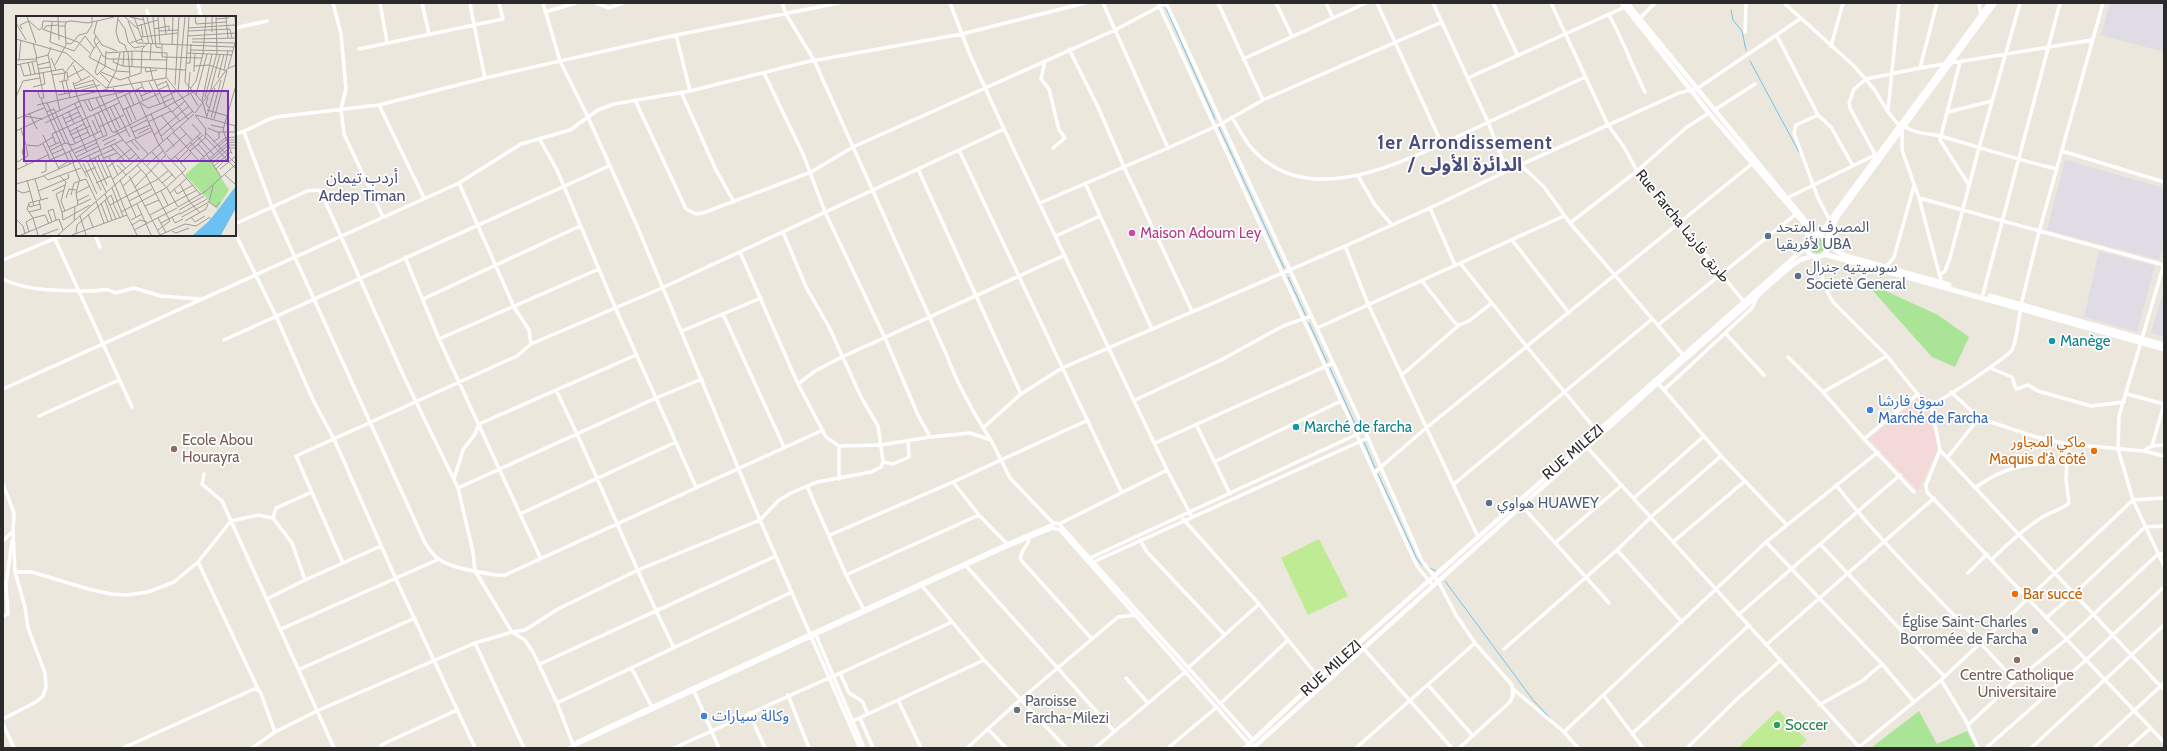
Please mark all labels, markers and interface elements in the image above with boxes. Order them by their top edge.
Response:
inset map [16,16,236,236]
district label: 1er Arrondissement / الدائرة الأولى [1377,131,1553,176]
street label: Rue Farcha طريق فارشا [1631,166,1734,287]
district label: أردب تيمان Ardep Timan [319,168,405,205]
place label: المصرف المتحد لأفريقيا UBA [1776,218,1869,253]
place label: Maison Adoum Ley [1140,224,1262,242]
marker: Maison Adoum Ley [1127,228,1137,238]
marker: المصرف المتحد لأفريقيا UBA [1763,231,1773,241]
place label: سوسيتيه جنرال Societè General [1806,258,1906,293]
marker: سوسيتيه جنرال Societè General [1793,271,1803,281]
place label: Manège [2060,332,2111,350]
marker: Manège [2047,336,2057,346]
place label: سوق فارشا Marché de Farcha [1878,392,1989,427]
marker: سوق فارشا Marché de Farcha [1865,405,1875,415]
place label: Marché de farcha [1304,418,1413,436]
street label: RUE MILEZI [1539,420,1607,484]
marker: Marché de farcha [1291,422,1301,432]
place label: Ecole Abou Hourayra [182,431,253,466]
place label: ماكي المجاور Maquis d'à côté [1989,433,2086,468]
marker: Ecole Abou Hourayra [169,444,179,454]
marker: ماكي المجاور Maquis d'à côté [2089,446,2099,456]
place label: هواوي HUAWEY [1497,494,1599,514]
marker: هواوي HUAWEY [1484,498,1494,508]
place label: Bar succé [2023,585,2083,603]
marker: Bar succé [2010,589,2020,599]
place label: Église Saint-Charles Borromée de Farcha [1900,612,2028,648]
marker: Église Saint-Charles Borromée de Farcha [2030,626,2040,636]
street label: RUE MILEZI [1297,636,1365,700]
marker: Centre Catholique Universitaire [2012,655,2022,665]
place label: Centre Catholique Universitaire [1960,666,2074,701]
place label: Paroisse Farcha-Milezi [1025,692,1109,727]
marker: Paroisse Farcha-Milezi [1012,705,1022,715]
place label: وكالة سيارات [712,707,789,725]
marker: وكالة سيارات [699,711,709,721]
place label: Soccer [1785,716,1828,734]
marker: Soccer [1772,720,1782,730]

